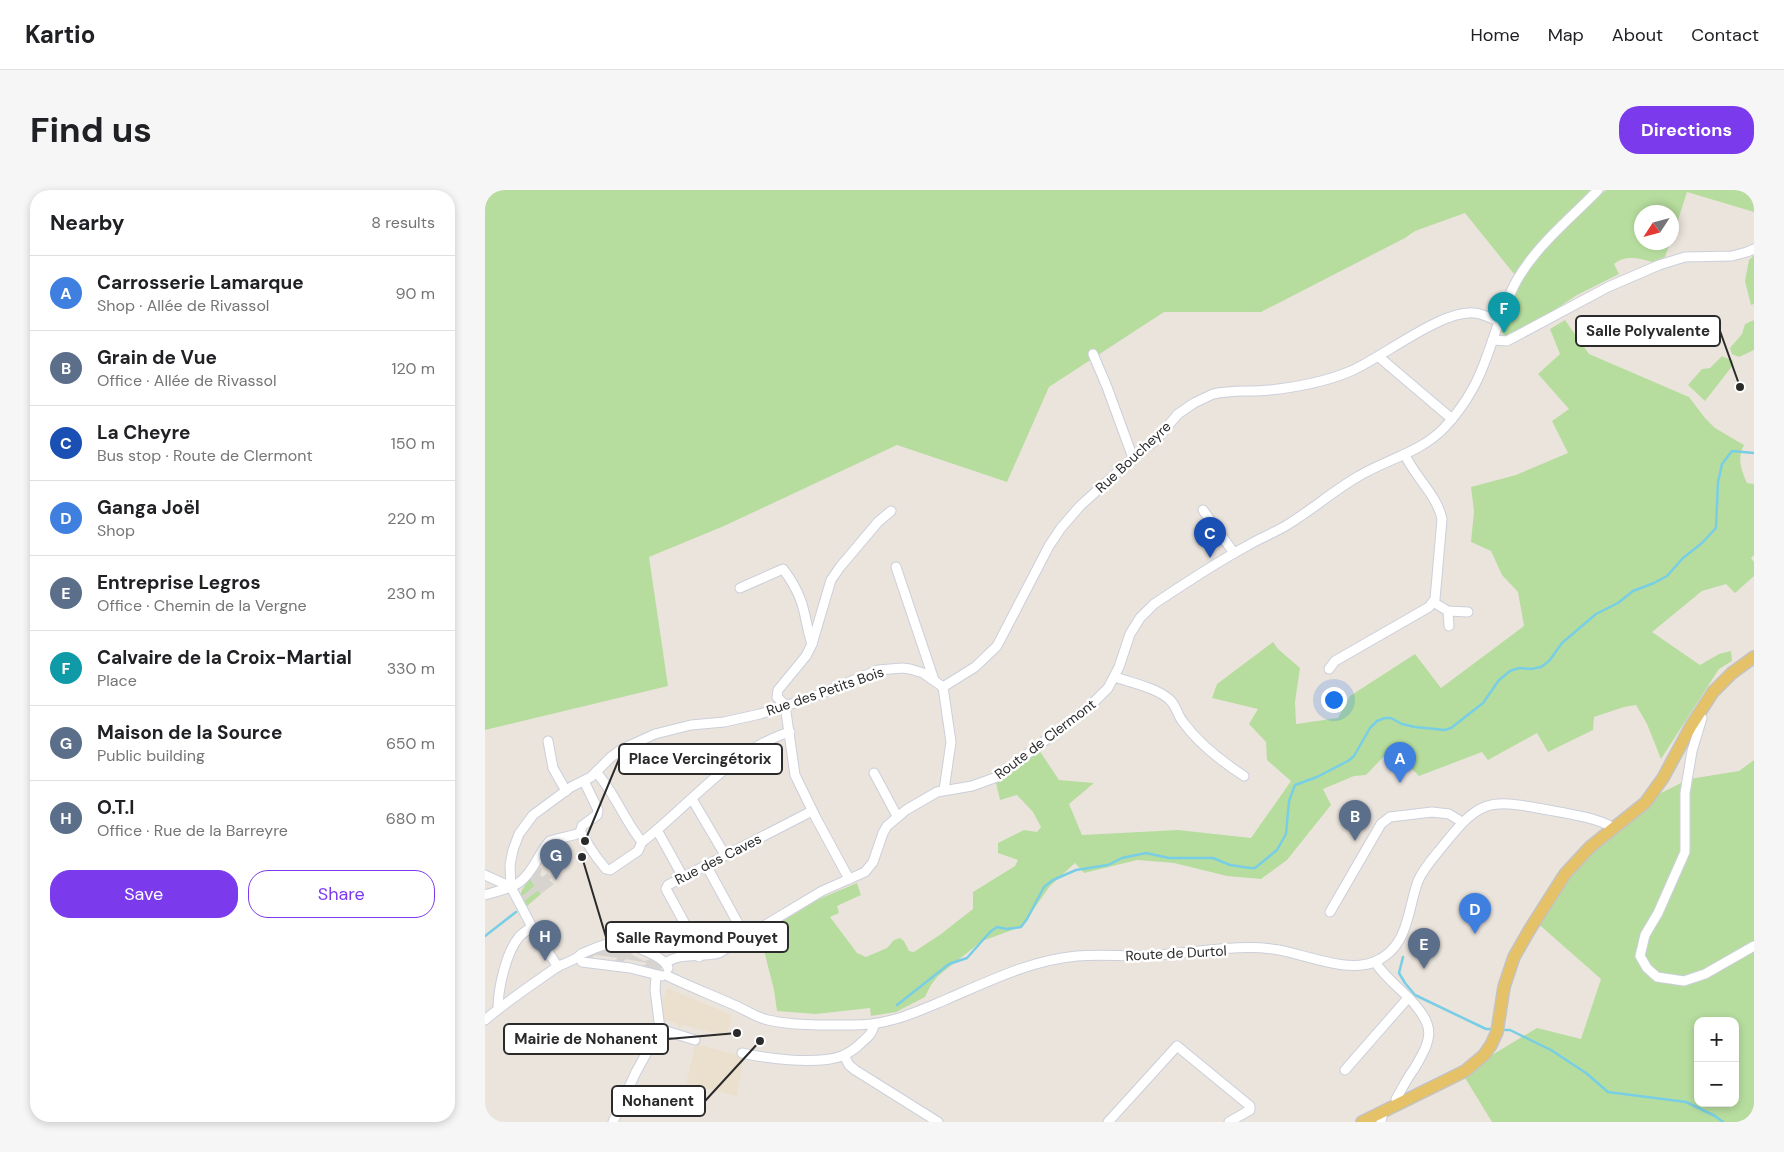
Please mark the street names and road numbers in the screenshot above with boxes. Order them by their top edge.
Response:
street label: Rue Boucheyre [1091,417,1175,497]
street label: Rue des Petits Bois [764,662,886,720]
street label: Route de Clermont [991,695,1099,783]
street label: Rue des Caves [672,829,764,889]
street label: Route de Durtol [1125,941,1227,965]

